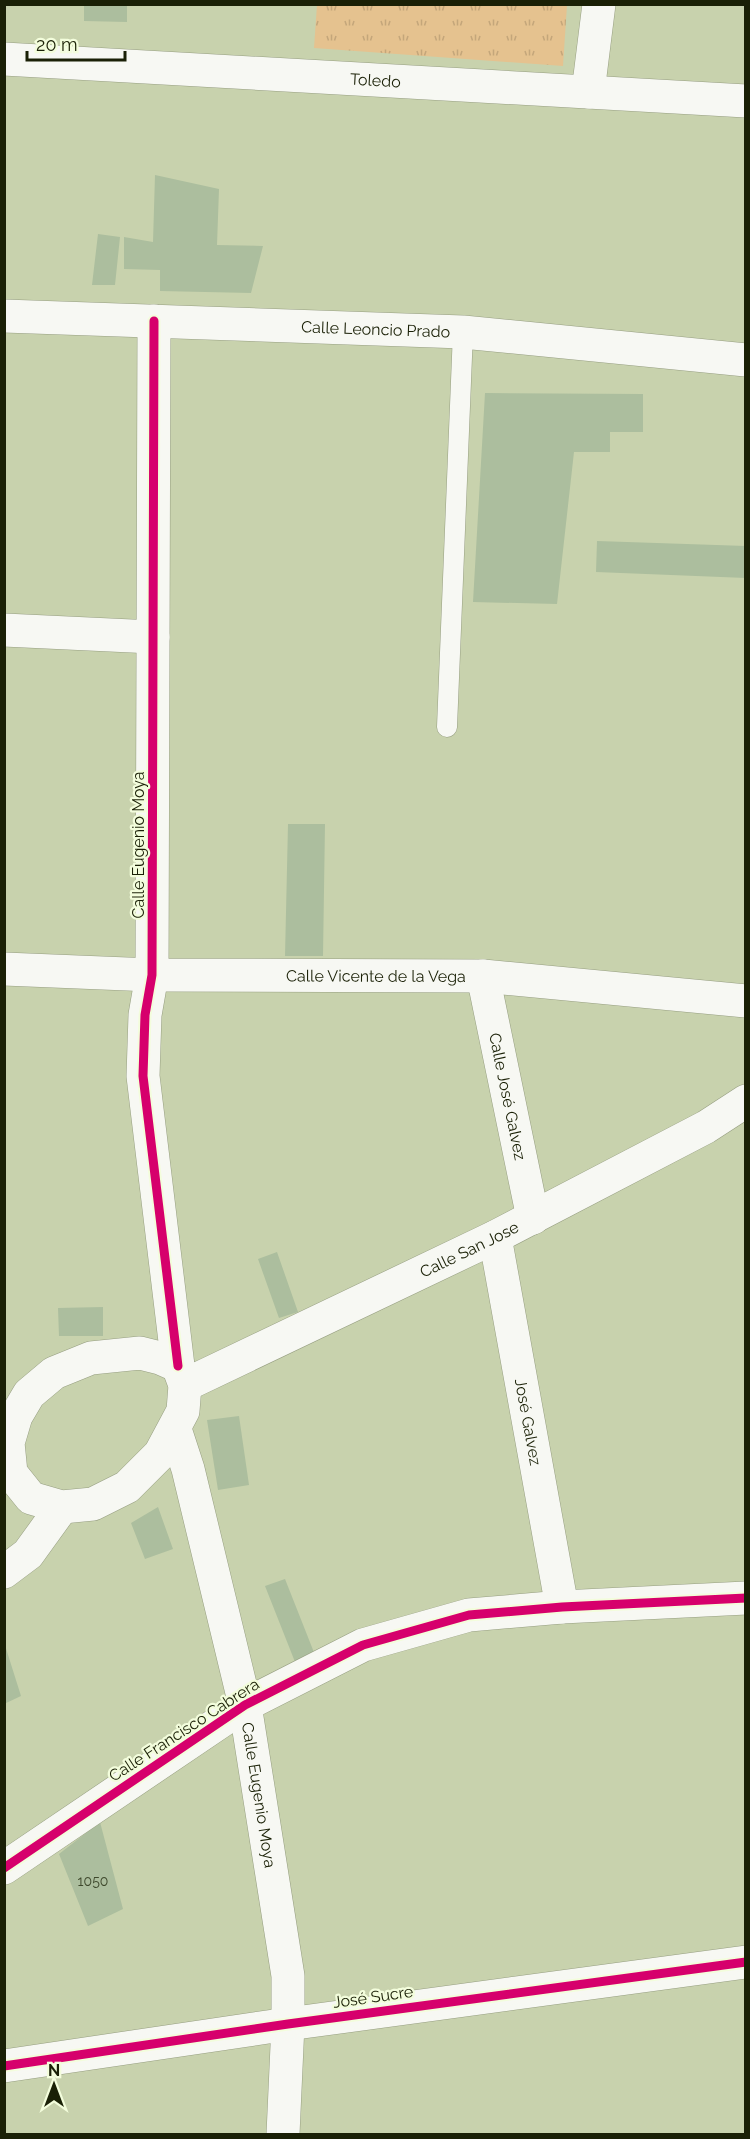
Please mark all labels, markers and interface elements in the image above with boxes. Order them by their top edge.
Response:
scale bar [27,24,124,62]
text: 20 m [36,34,78,55]
street label: Toledo [350,69,401,91]
street label: Calle Leoncio Prado [301,317,451,341]
street label: Calle Eugenio Moya [129,772,148,918]
street label: Calle Vicente de la Vega [286,966,466,985]
street label: Calle José Galvez [485,1031,530,1162]
street label: Calle San Jose [417,1217,522,1281]
street label: José Galvez [511,1377,546,1467]
street label: Calle Francisco Cabrera [105,1674,263,1786]
street label: Calle Eugenio Moya [238,1721,280,1869]
house number: 1050 [78,1873,108,1889]
street label: José Sucre [332,1982,414,2012]
north arrow [24,2055,84,2115]
text: N [48,2061,60,2080]

